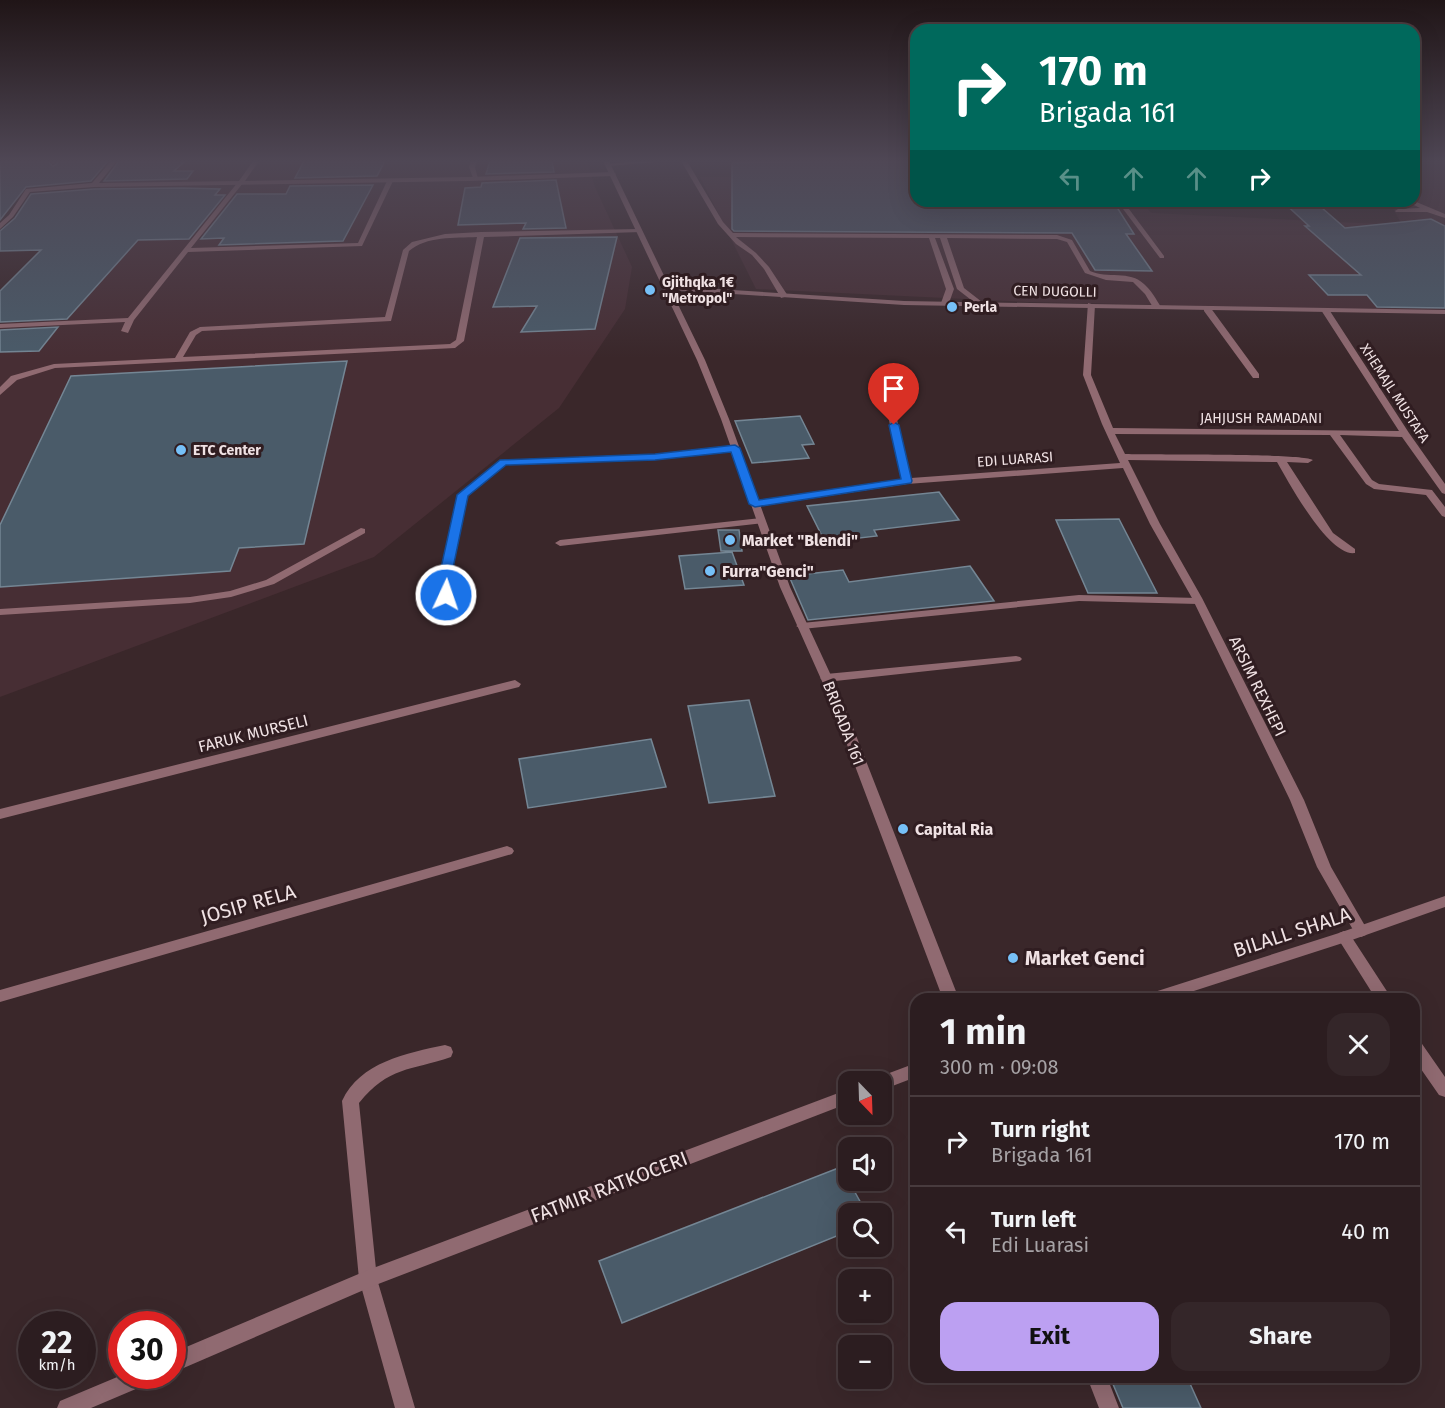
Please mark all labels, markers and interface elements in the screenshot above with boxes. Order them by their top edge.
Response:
text: 170 m [1039,46,1148,96]
icon: right [940,48,1018,126]
text: Brigada 161 [1039,97,1176,129]
icon: left [1054,162,1087,195]
icon: ahead [1117,162,1150,195]
icon: ahead [1180,162,1213,195]
icon: right [1243,162,1276,195]
place label: Gjithqka 1€ "Metropol" [662,274,735,307]
street label: CEN DUGOLLI [1013,282,1097,301]
marker: Gjithqka 1€ "Metropol" [643,283,657,297]
place label: Perla [964,299,997,316]
marker: Perla [945,300,959,314]
street label: XHEMAJL MUSTAFA [1356,341,1433,446]
pin [868,363,919,425]
icon: arrive [877,372,910,405]
street label: JAHJUSH RAMADANI [1200,410,1322,427]
place label: ETC Center [193,442,261,459]
marker: ETC Center [174,443,188,457]
street label: EDI LUARASI [976,448,1054,471]
place label: Market "Blendi" [742,531,858,550]
marker: Market "Blendi" [723,533,737,547]
place label: Furra"Genci" [722,562,814,581]
position arrow [414,563,478,627]
marker: Furra"Genci" [703,564,717,578]
street label: ARSIM REXHEPI [1225,633,1290,739]
street label: BRIGADA 161 [819,678,868,768]
street label: FARUK MURSELI [196,711,310,756]
place label: Capital Ria [915,820,993,839]
marker: Capital Ria [896,822,910,836]
street label: JOSIP RELA [198,879,299,929]
street label: BILALL SHALA [1230,902,1354,962]
place label: Market Genci [1025,946,1145,970]
marker: Market Genci [1006,951,1020,965]
text: 1 min [940,1010,1027,1054]
button: close [1327,1013,1390,1076]
text: 300 m · 09:08 [940,1055,1059,1079]
north arrow [838,1071,892,1125]
map controls [838,1071,892,1389]
text: Turn right [991,1116,1090,1143]
icon: right [940,1125,973,1158]
text: 170 m [1334,1128,1390,1155]
button: sound [838,1137,892,1191]
text: Brigada 161 [991,1143,1093,1167]
street label: FATMIR RATKOCERI [527,1146,691,1228]
button: search [838,1203,892,1257]
text: Turn left [991,1206,1076,1233]
icon: left [940,1215,973,1248]
text: 40 m [1341,1218,1390,1245]
text: Edi Luarasi [991,1233,1089,1257]
button: + [838,1269,892,1323]
button: Exit [940,1302,1159,1371]
button: Share [1171,1302,1390,1371]
speed limit sign: 30 [108,1311,186,1389]
text: 22 [41,1325,73,1361]
button: − [838,1335,892,1389]
text: km/h [38,1356,76,1374]

